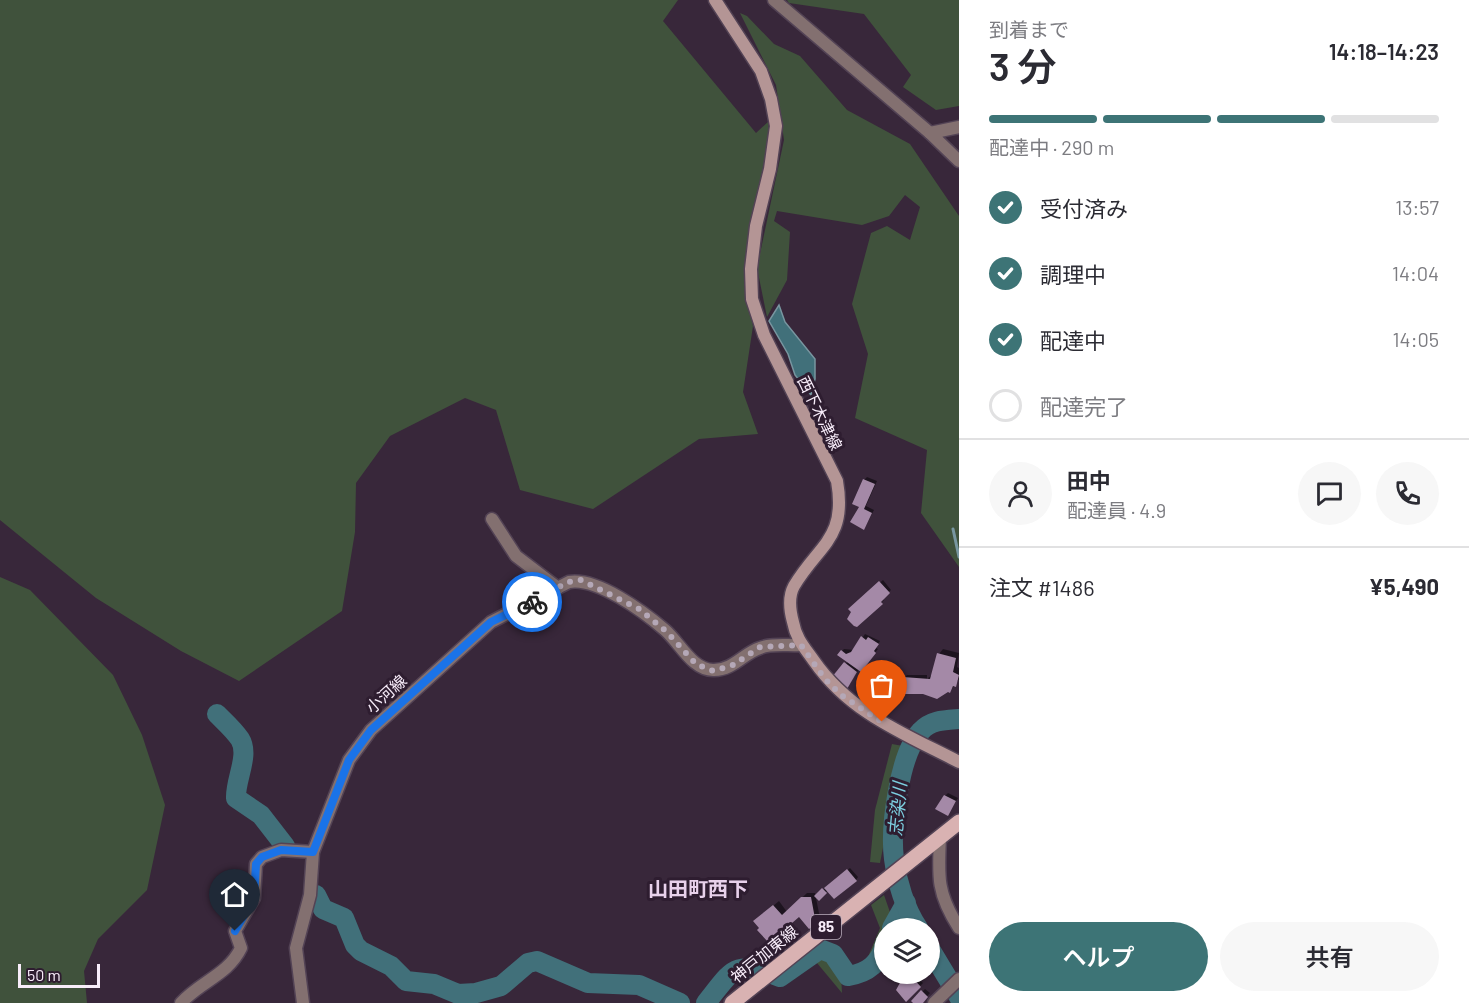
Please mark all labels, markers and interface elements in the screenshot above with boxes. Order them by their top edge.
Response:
text: 到着まで [989,17,1069,41]
text: 14:18–14:23 [1329,38,1439,64]
text: 3 分 [989,42,1057,89]
text: 配達中 · 290 m [989,135,1114,159]
icon: check [989,191,1022,224]
text: 受付済み [1040,195,1128,221]
text: 13:57 [1395,195,1439,219]
icon: check [989,257,1022,290]
text: 調理中 [1040,261,1106,287]
text: 14:04 [1392,261,1439,285]
icon: check [989,323,1022,356]
text: 配達中 [1040,327,1106,353]
text: 14:05 [1393,327,1439,351]
street label: 西下木津線 [794,373,847,453]
text: 配達完了 [1040,393,1128,419]
button: person [989,462,1052,525]
button: chat [1298,462,1361,525]
button: phone [1376,462,1439,525]
text: 田中 [1067,467,1111,493]
text: 配達員 · 4.9 [1067,498,1166,522]
courier [502,572,562,632]
text: ¥5,490 [1369,573,1439,599]
text: 注文 #1486 [989,574,1095,600]
icon: bike [516,586,549,619]
pin [856,660,907,722]
icon: bag [865,669,898,702]
street label: 小河線 [361,671,410,717]
water label: 志染川 [884,779,910,837]
pin [209,869,260,931]
district label: 山田町西下 [648,876,748,900]
icon: home [218,878,251,911]
road number: 85 [811,915,841,939]
map controls [874,918,940,984]
button: layers [874,918,940,984]
street label: 神戸加東線 [727,921,801,986]
button: ヘルプ [989,922,1208,991]
button: 共有 [1220,922,1439,991]
scale bar [18,961,100,988]
text: 50 m [27,965,61,984]

